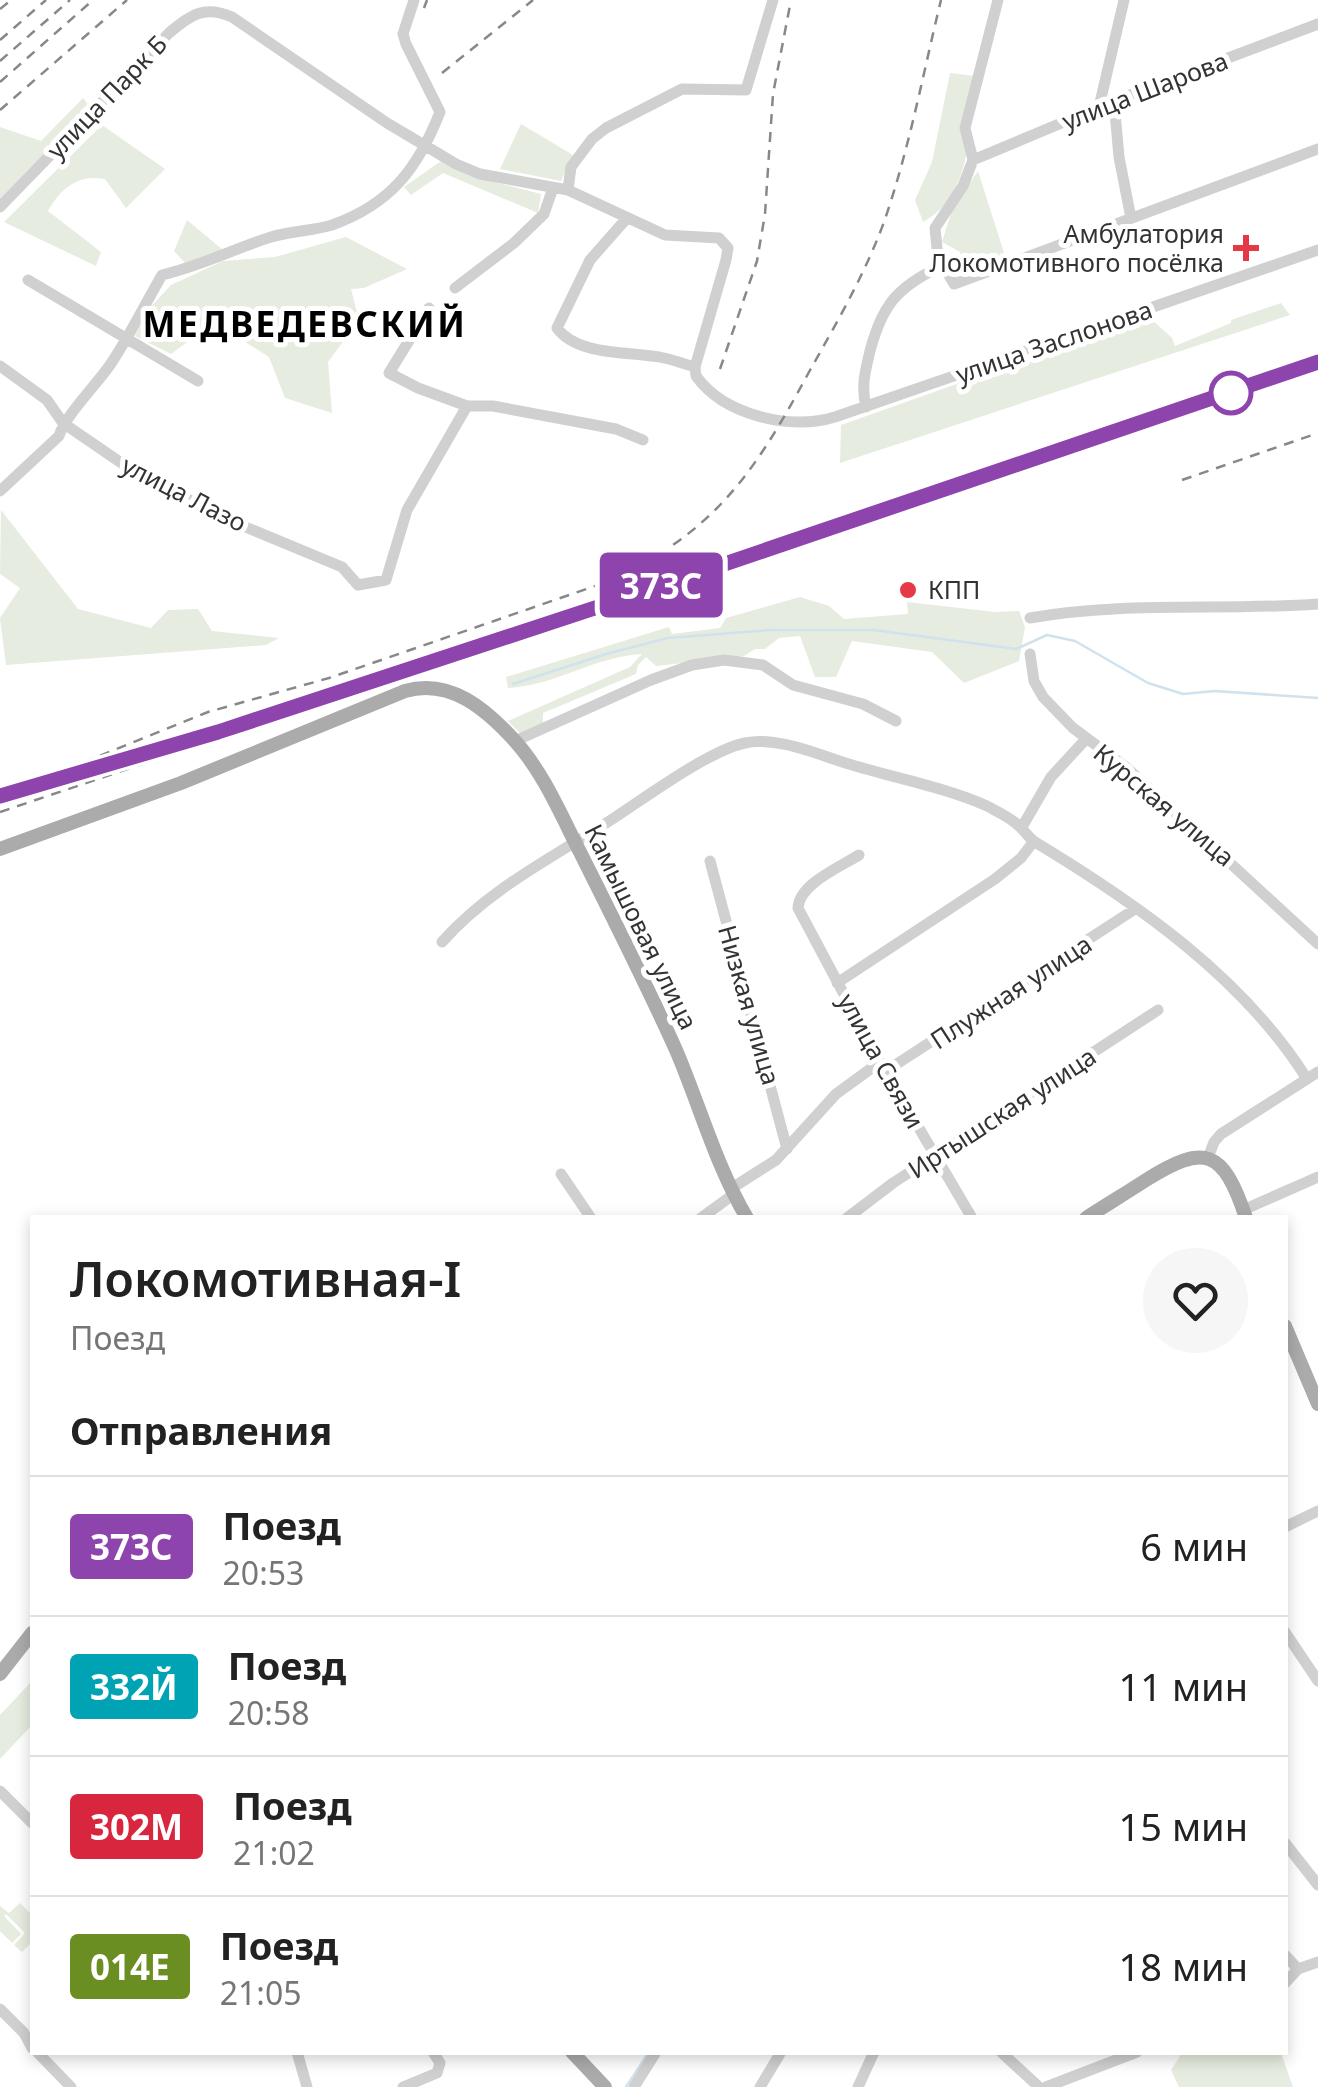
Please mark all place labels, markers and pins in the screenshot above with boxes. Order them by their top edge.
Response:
place label: Амбулатория Локомотивного посёлка [930,216,1224,279]
marker: Амбулатория Локомотивного посёлка [1233,235,1259,261]
unlabelled marker [1210,372,1252,414]
place label: КПП [928,572,980,606]
marker: КПП [897,579,919,601]

